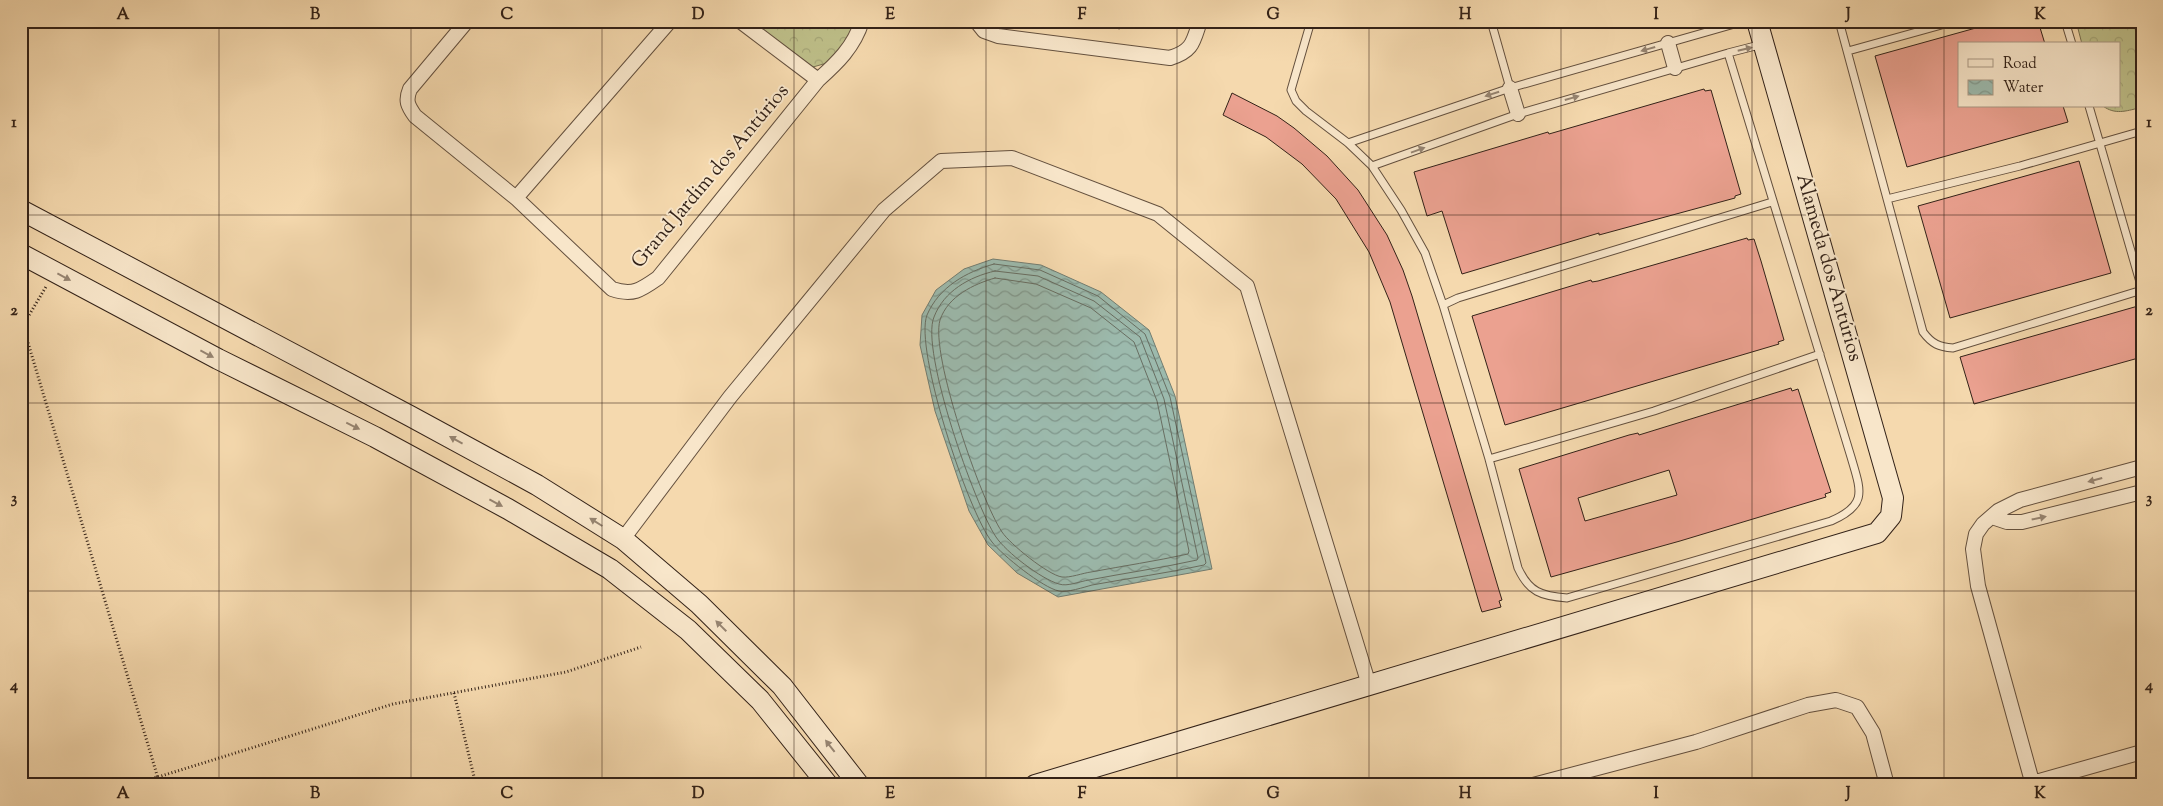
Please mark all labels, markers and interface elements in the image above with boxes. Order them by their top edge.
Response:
text: A [117,4,130,27]
text: B [310,4,320,27]
text: C [501,4,514,27]
text: D [692,4,705,27]
text: E [885,4,895,27]
text: F [1078,4,1087,27]
text: G [1266,4,1280,27]
text: H [1459,4,1472,27]
text: I [1653,4,1659,27]
text: J [1844,4,1851,27]
text: K [2034,4,2046,27]
legend [1958,42,2120,108]
one-way arrow [1640,45,1656,53]
one-way arrow [1737,45,1752,53]
text: Road [2003,54,2037,75]
text: Water [2003,78,2044,99]
street label: Grand Jardim dos Antúrios [625,79,797,275]
one-way arrow [1484,91,1499,98]
one-way arrow [1564,94,1579,102]
text: 1 [11,112,17,135]
text: 1 [2146,112,2152,135]
one-way arrow [1411,146,1426,154]
street label: Alameda dos Antúrios [1787,171,1869,365]
one-way arrow [57,273,72,281]
text: 2 [10,300,18,323]
text: 2 [2145,300,2153,323]
one-way arrow [201,349,214,358]
one-way arrow [346,422,360,430]
one-way arrow [449,436,462,445]
one-way arrow [2087,476,2102,484]
text: 3 [11,488,18,511]
text: 3 [2146,488,2153,511]
one-way arrow [489,498,503,507]
one-way arrow [2032,514,2047,522]
one-way arrow [590,518,603,527]
one-way arrow [715,620,727,632]
text: 4 [9,675,18,698]
text: 4 [2144,675,2153,698]
one-way arrow [824,740,835,753]
text: A [117,783,130,806]
text: B [310,783,320,806]
text: C [501,783,514,806]
text: D [692,783,705,806]
text: E [885,783,895,806]
text: F [1078,783,1087,806]
text: G [1266,783,1280,806]
text: H [1459,783,1472,806]
text: I [1653,783,1659,806]
text: J [1844,783,1851,806]
text: K [2034,783,2046,806]

